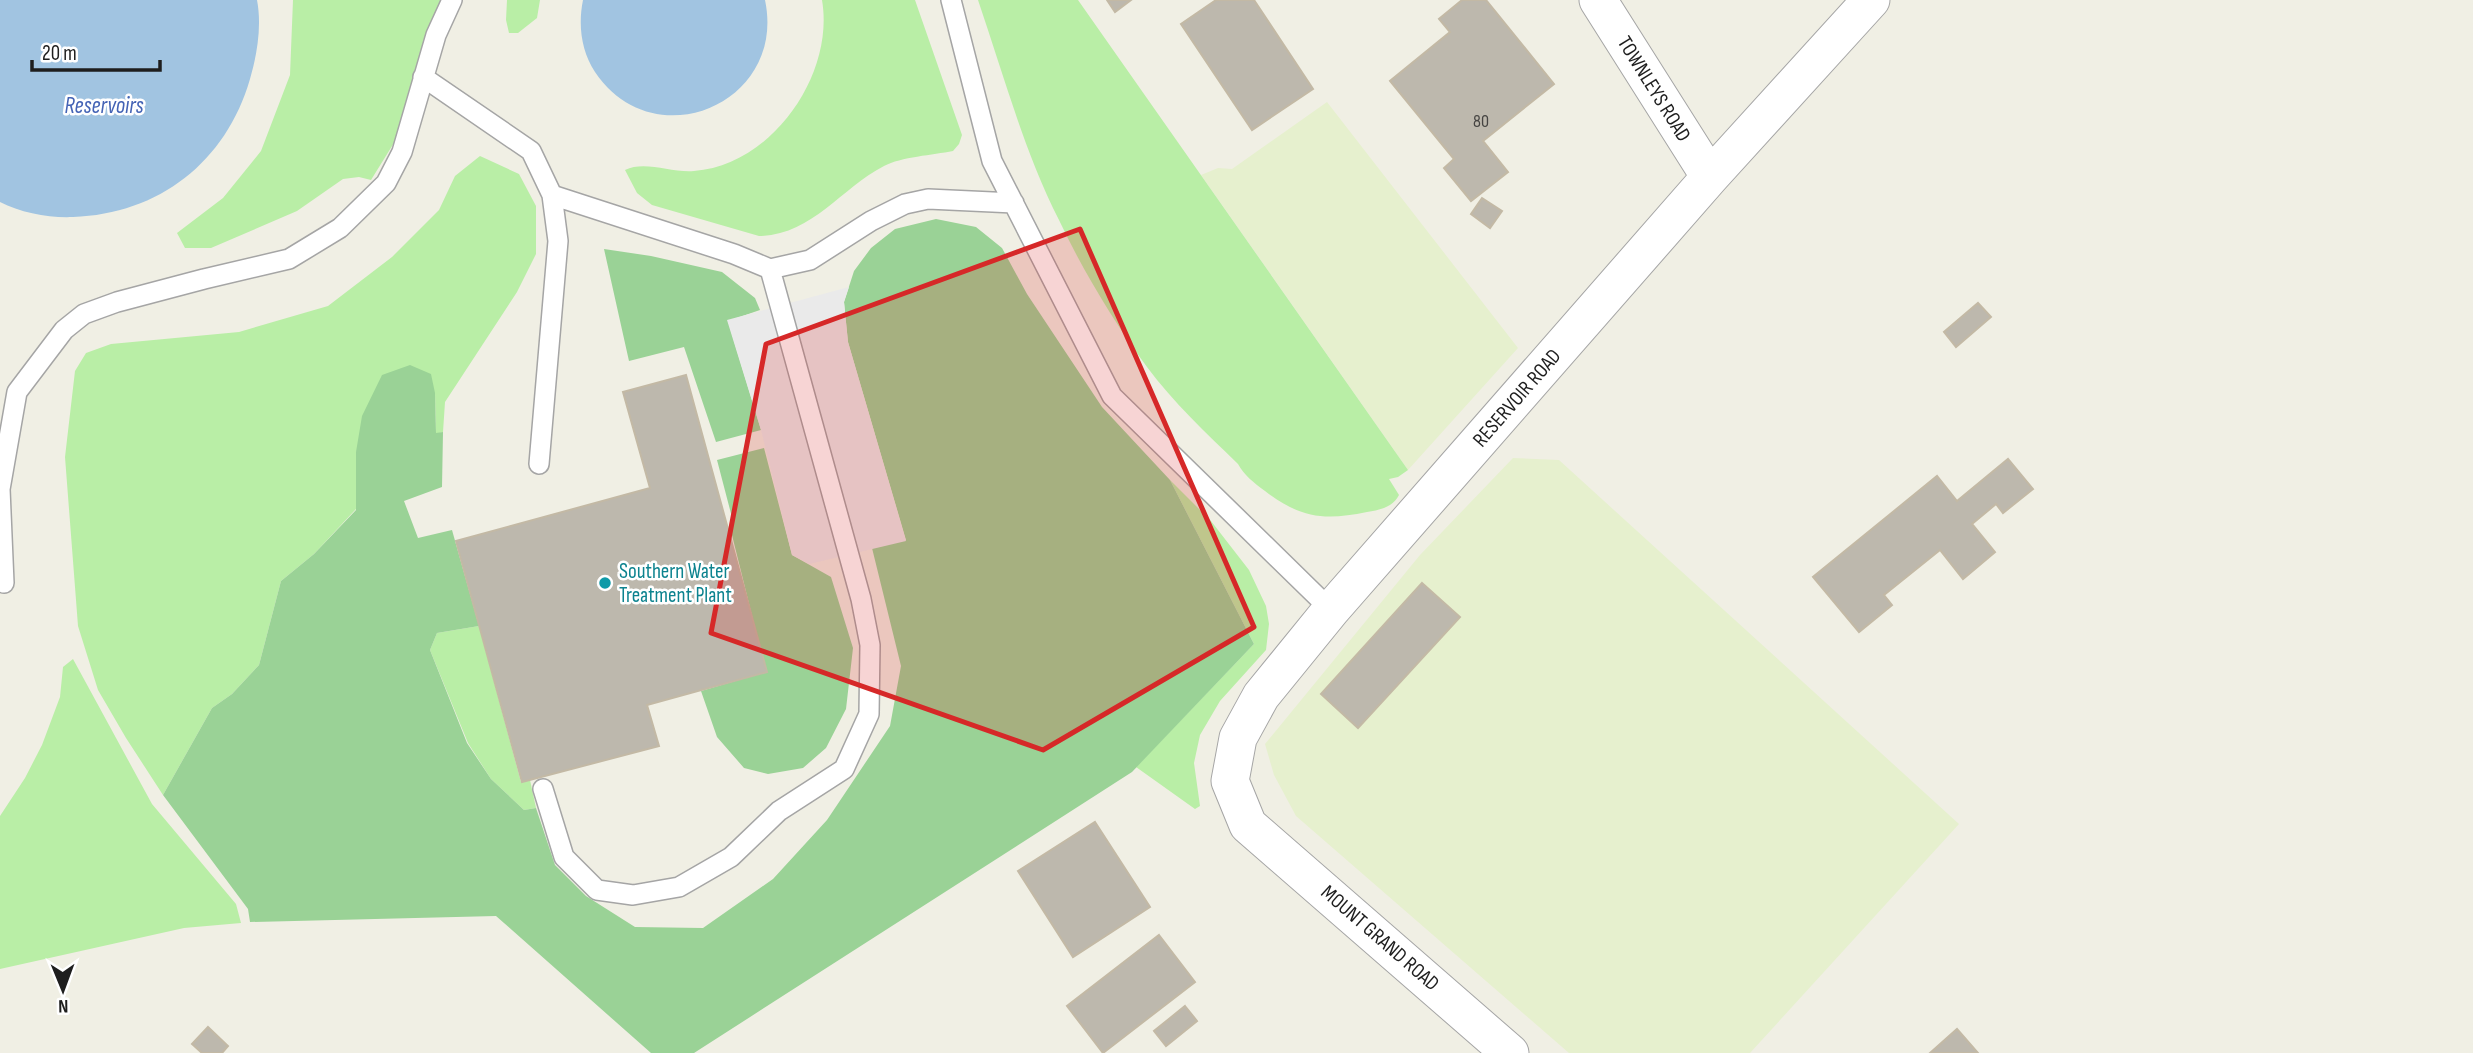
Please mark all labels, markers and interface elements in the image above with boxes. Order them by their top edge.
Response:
scale bar [32,28,159,72]
street label: TOWNLEYS ROAD [1612,32,1696,146]
text: 20 m [42,41,77,66]
water label: Reservoirs [64,92,144,120]
house number: 80 [1473,111,1489,132]
street label: RESERVOIR ROAD [1468,344,1566,452]
place label: Southern Water Treatment Plant [619,559,732,608]
marker: Southern Water Treatment Plant [597,575,613,591]
street label: MOUNT GRAND ROAD [1316,880,1444,996]
north arrow [28,955,98,1025]
text: N [58,994,69,1017]

